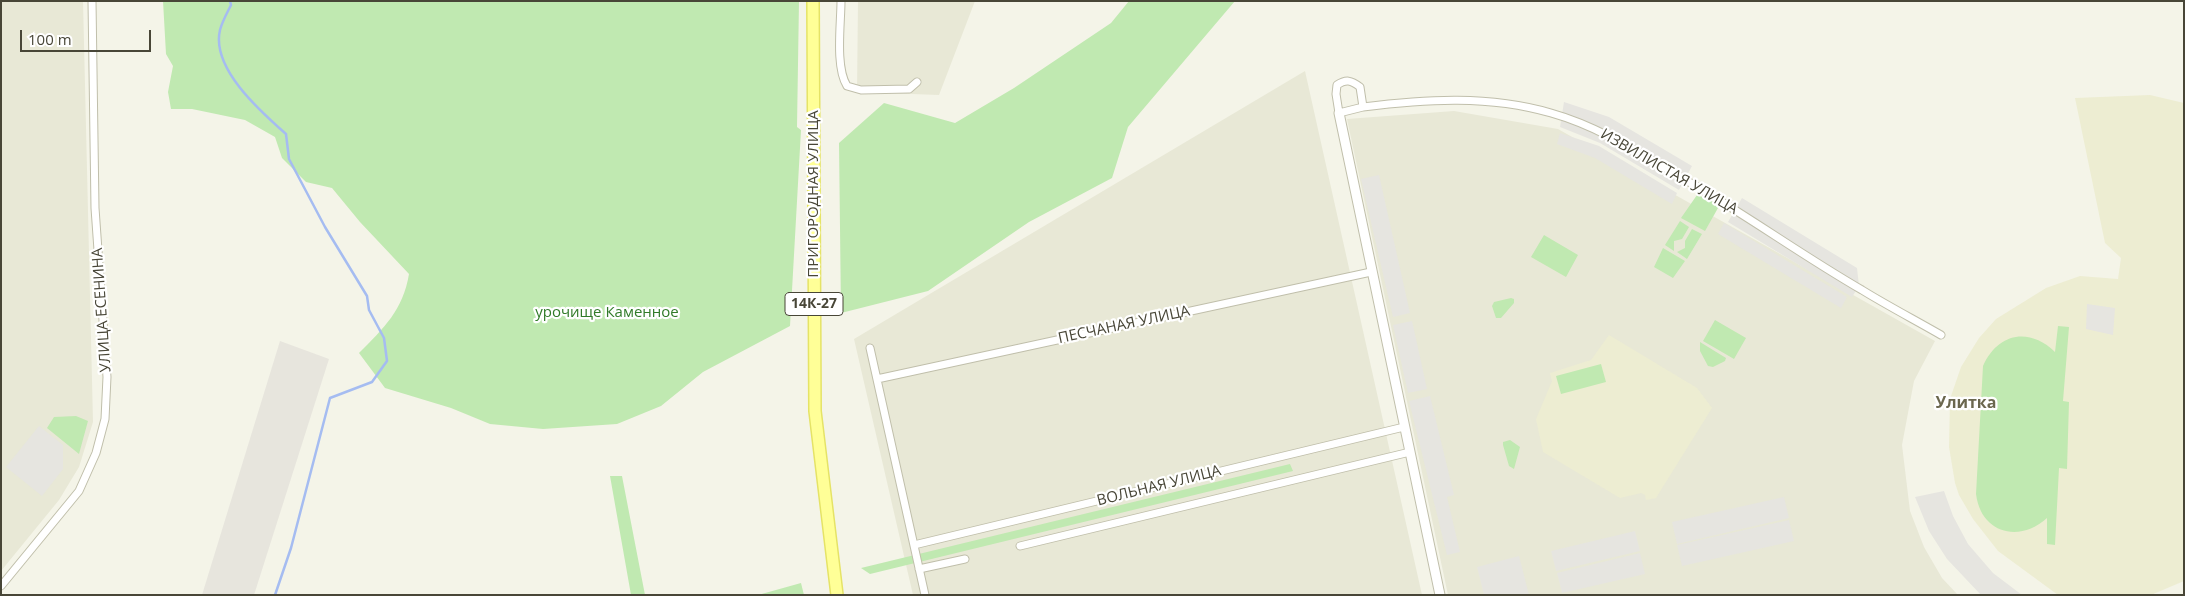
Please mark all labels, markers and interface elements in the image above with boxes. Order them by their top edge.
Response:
scale bar [22,20,154,52]
text: 100 m [28,29,72,49]
street label: ПРИГОРОДНАЯ УЛИЦА [805,110,823,278]
street label: ИЗВИЛИСТАЯ УЛИЦА [1597,125,1741,219]
street label: УЛИЦА ЕСЕНИНА [89,247,115,373]
road number: 14К-27 [785,292,843,316]
street label: ПЕСЧАНАЯ УЛИЦА [1056,302,1192,348]
park label: урочище Каменное [535,304,679,322]
district label: Улитка [1936,393,1996,413]
street label: ВОЛЬНАЯ УЛИЦА [1095,462,1223,510]

